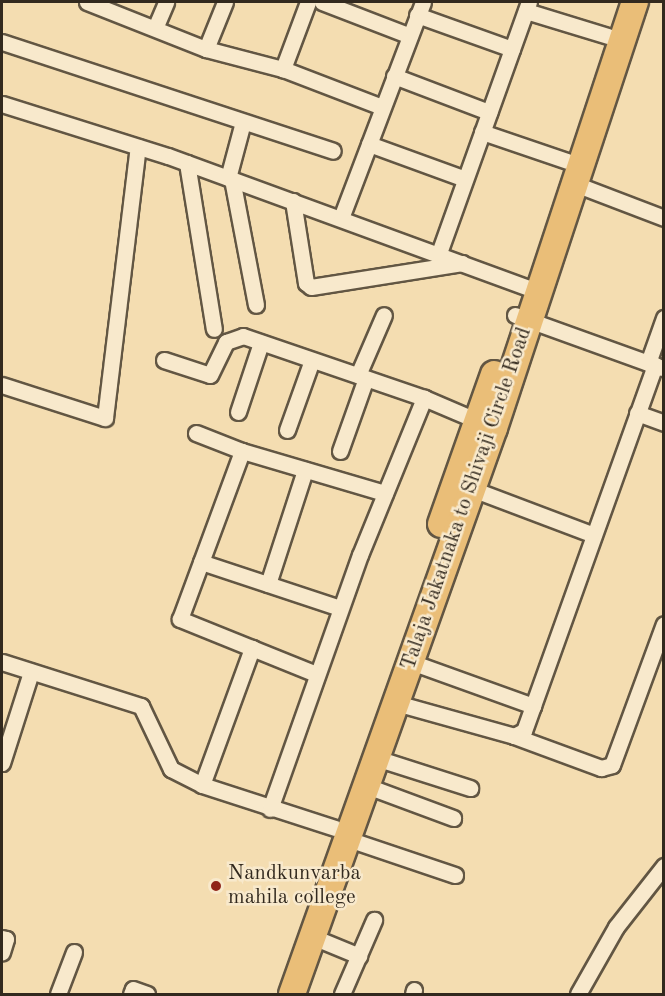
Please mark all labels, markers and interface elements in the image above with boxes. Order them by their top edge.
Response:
street label: Talaja Jakatnaka to Shivaji Circle Road [396,324,538,674]
place label: Nandkunvarba mahila college [228,861,361,911]
marker: Nandkunvarba mahila college [209,879,223,893]

